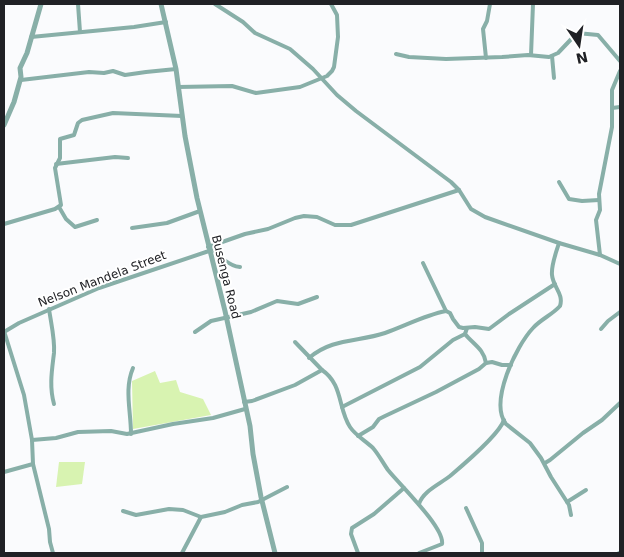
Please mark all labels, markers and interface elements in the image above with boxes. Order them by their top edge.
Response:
north arrow [554,20,604,70]
text: N [574,49,589,67]
street label: Busenga Road [209,234,243,320]
street label: Nelson Mandela Street [36,248,168,310]

